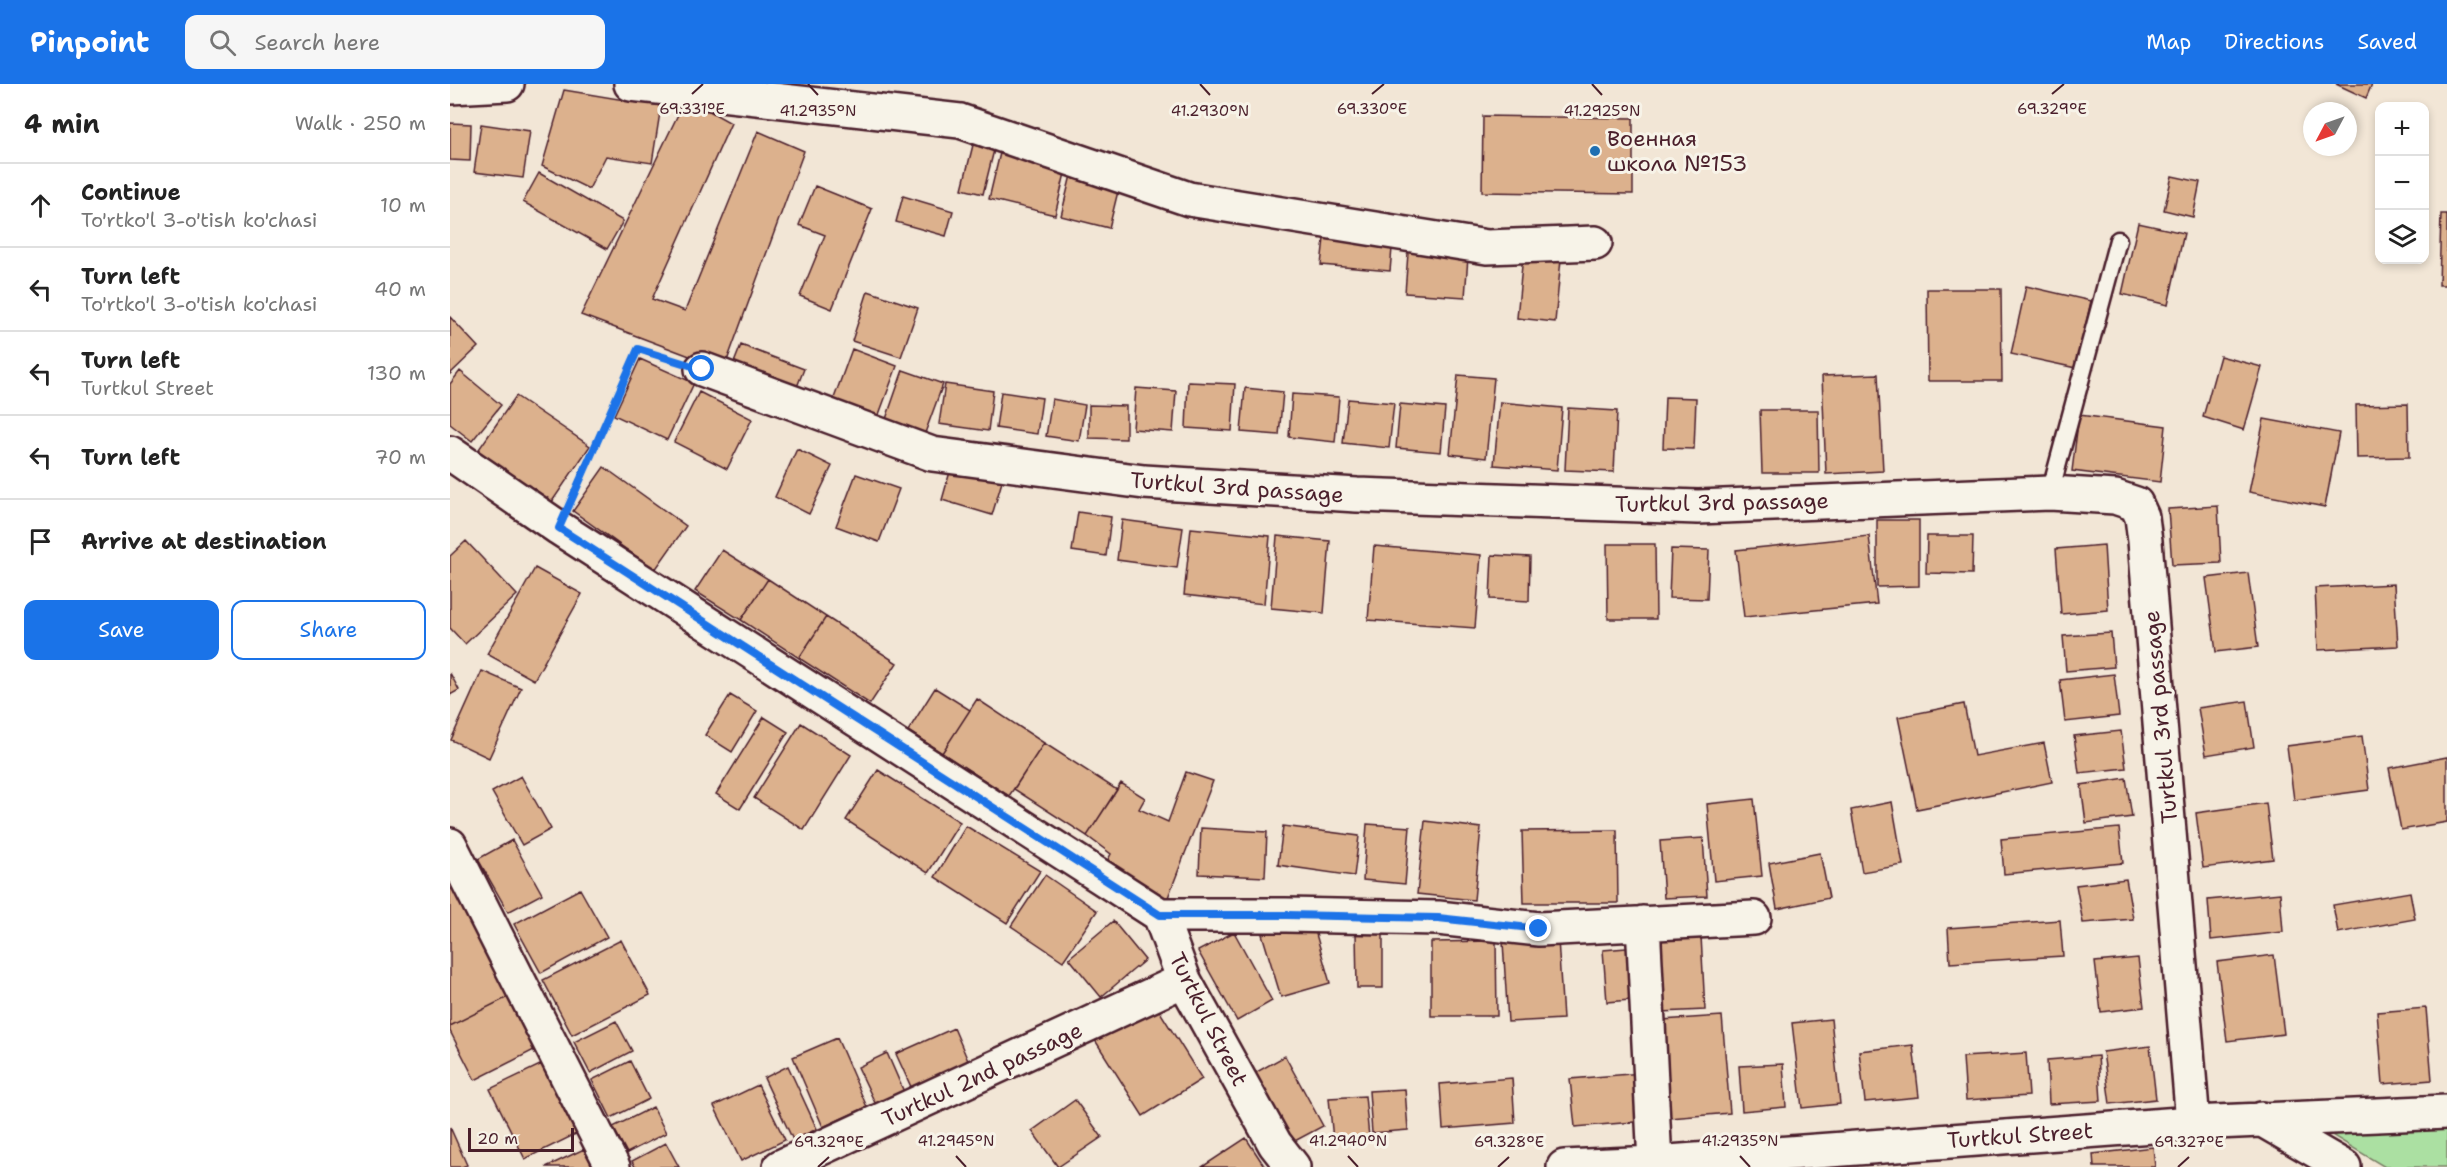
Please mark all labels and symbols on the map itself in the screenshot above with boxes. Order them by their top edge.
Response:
text: 69.331°E [659,99,725,119]
text: 69.330°E [1337,99,1407,119]
text: 69.329°E [2017,99,2087,119]
text: 41.2935°N [780,101,856,121]
text: 41.2930°N [1171,101,1249,121]
text: 41.2925°N [1564,101,1640,121]
north arrow [2303,102,2357,156]
place label: Военная школа №153 [1607,124,1747,178]
marker: Военная школа №153 [1588,144,1602,158]
route start [688,355,714,381]
street label: Turtkul 3rd passage [1129,466,1345,509]
street label: Turtkul 3rd passage [1615,486,1829,519]
street label: Turtkul 3rd passage [2137,609,2184,825]
route end [1525,915,1551,941]
street label: Turtkul Street [1162,947,1255,1091]
street label: Turtkul 2nd passage [878,1015,1087,1134]
street label: Turtkul Street [1946,1116,2094,1155]
scale bar [468,1125,574,1152]
text: 41.2945°N [918,1131,994,1151]
text: 41.2940°N [1309,1131,1387,1151]
text: 41.2935°N [1702,1131,1778,1151]
text: 69.329°E [794,1132,864,1152]
text: 69.328°E [1474,1132,1544,1152]
text: 69.327°E [2154,1132,2224,1152]

